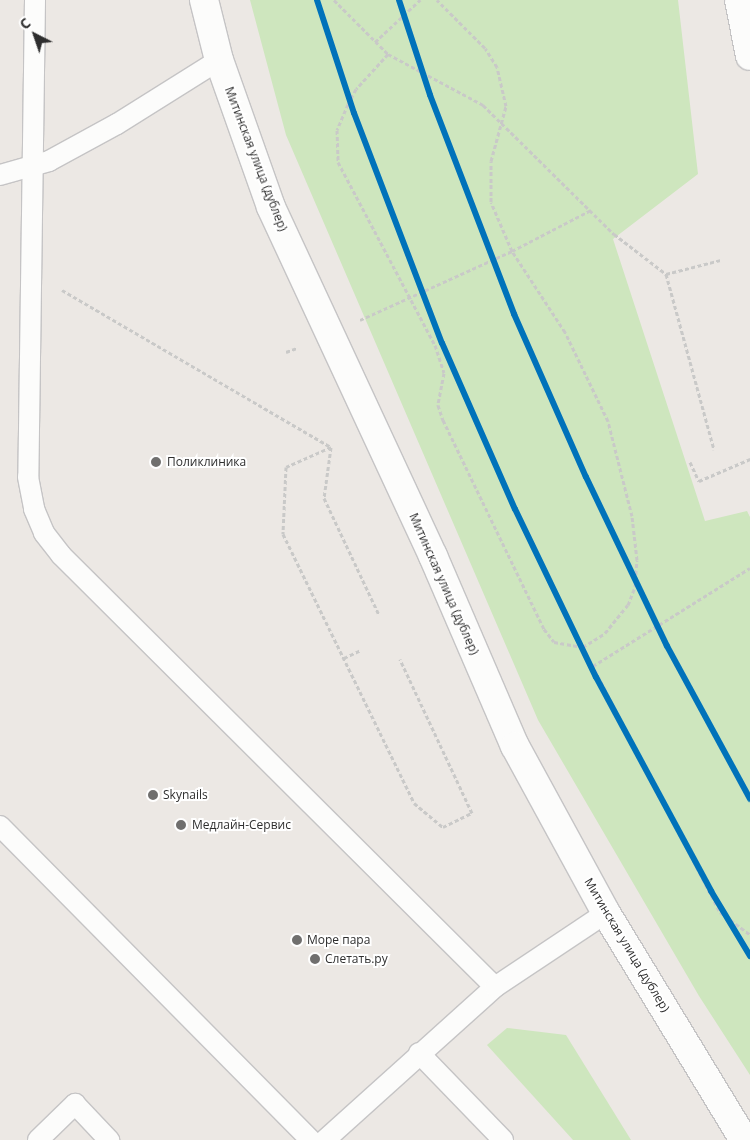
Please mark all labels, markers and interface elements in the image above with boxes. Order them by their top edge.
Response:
north arrow [10,10,60,60]
text: С [15,13,34,33]
street label: Митинская улица (дублер) [222,85,290,233]
marker: Поликлиника [149,455,163,469]
place label: Поликлиника [167,455,246,469]
street label: Митинская улица (дублер) [406,511,482,657]
place label: Skynails [163,788,208,802]
marker: Skynails [147,789,159,801]
marker: Медлайн-Сервис [174,818,188,832]
place label: Медлайн-Сервис [192,818,291,832]
street label: Митинская улица (дублер) [581,875,673,1015]
place label: Море пара [307,933,370,947]
marker: Море пара [291,934,303,946]
place label: Слетать.ру [325,952,388,966]
marker: Слетать.ру [309,953,321,965]

